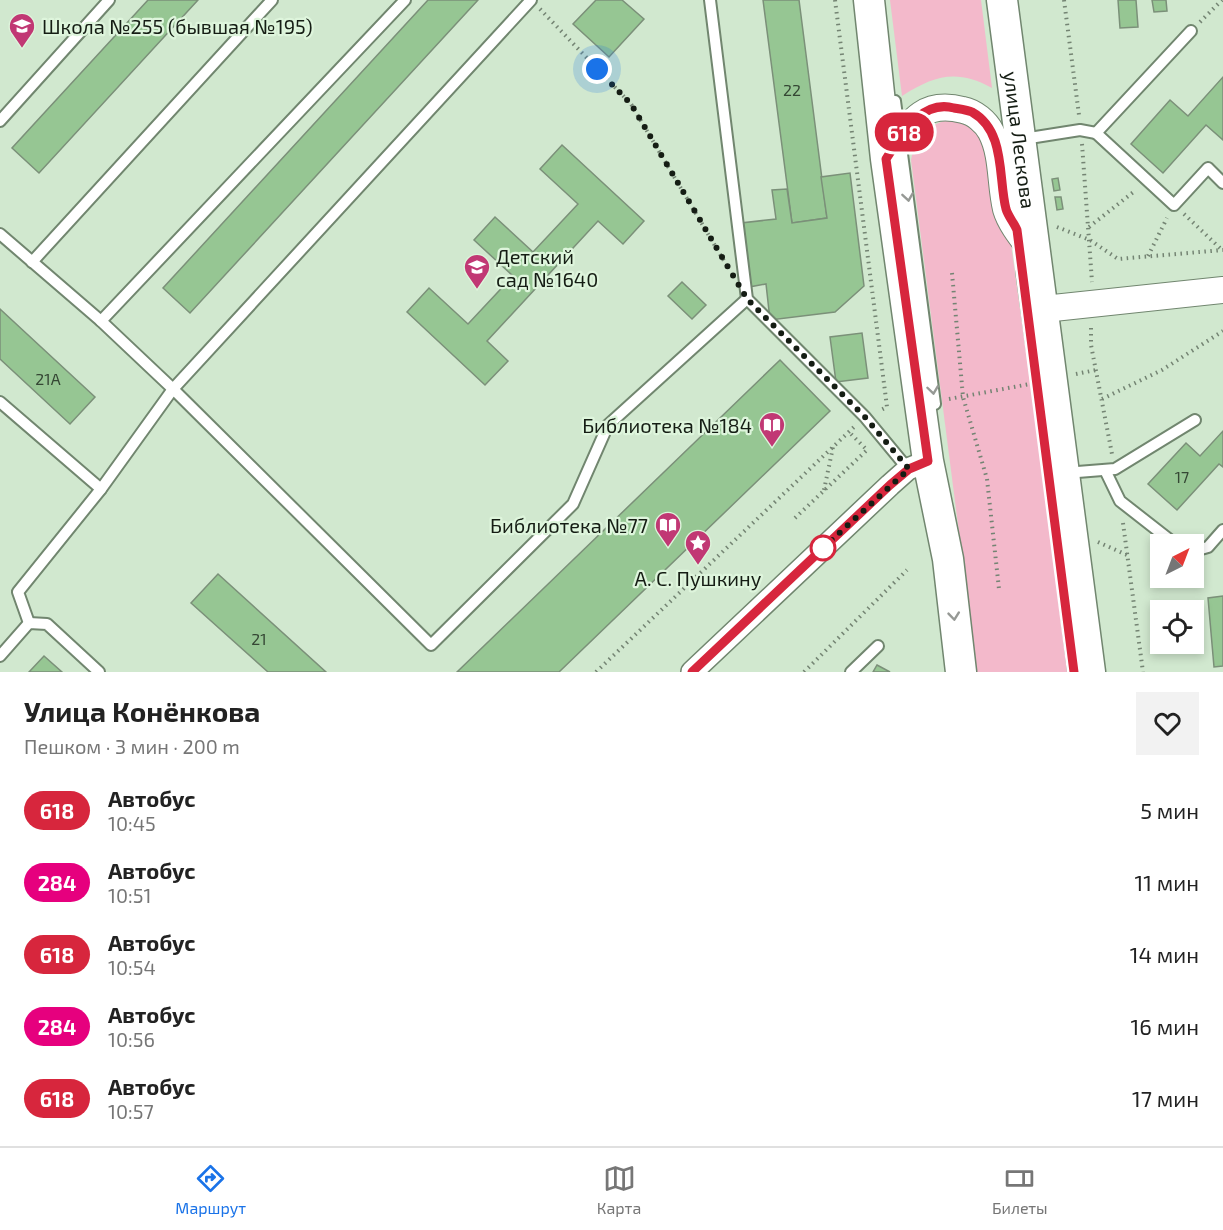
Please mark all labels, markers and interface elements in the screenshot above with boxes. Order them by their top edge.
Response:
school or university icon: Школа №255 (бывшая №195) [7,11,37,49]
place label: Школа №255 (бывшая №195) [42,14,313,38]
your location [582,54,612,84]
street label: улица Лескова [998,70,1041,210]
house number: 22 [783,80,801,99]
line badge: 618 [870,112,938,152]
text: 618 [887,120,921,145]
one-way arrow [902,192,914,202]
place label: Детский сад №1640 [496,244,598,291]
school or university icon: Детский сад №1640 [462,252,492,290]
house number: 21А [35,369,61,388]
one-way arrow [927,386,939,395]
library icon: Библиотека №184 [757,410,787,448]
place label: Библиотека №184 [582,413,752,437]
house number: 17 [1175,467,1189,486]
library icon: Библиотека №77 [653,510,683,548]
place label: Библиотека №77 [490,513,648,537]
place icon: А. С. Пушкину [683,528,713,566]
north arrow [1150,534,1204,588]
map controls [1150,534,1204,654]
unlabelled marker [810,535,836,561]
place label: А. С. Пушкину [635,566,762,591]
button: locate [1150,600,1204,654]
one-way arrow [948,611,960,620]
house number: 21 [251,629,267,648]
button: heart [1136,692,1199,755]
text: Улица Конёнкова [24,694,260,728]
text: Пешком · 3 мин · 200 m [24,734,240,758]
text: Автобус [108,785,196,811]
text: 5 мин [1140,797,1199,823]
text: 618 [40,798,74,823]
text: 10:45 [108,811,156,835]
text: Автобус [108,857,196,883]
text: 11 мин [1134,869,1199,895]
text: 284 [38,870,76,895]
text: 10:51 [108,883,151,907]
text: Автобус [108,929,196,955]
text: 14 мин [1130,941,1199,967]
text: 618 [40,942,74,967]
text: 10:54 [108,955,156,979]
text: Автобус [108,1001,196,1027]
text: 16 мин [1131,1013,1199,1039]
text: 284 [38,1014,76,1039]
text: 10:56 [108,1027,155,1051]
text: Автобус [108,1073,196,1099]
text: 17 мин [1132,1085,1199,1111]
text: 618 [40,1086,74,1111]
text: 10:57 [108,1099,154,1123]
tab: Маршрут [175,1162,246,1217]
tab: Карта [597,1162,641,1217]
tab: Билеты [992,1162,1048,1217]

